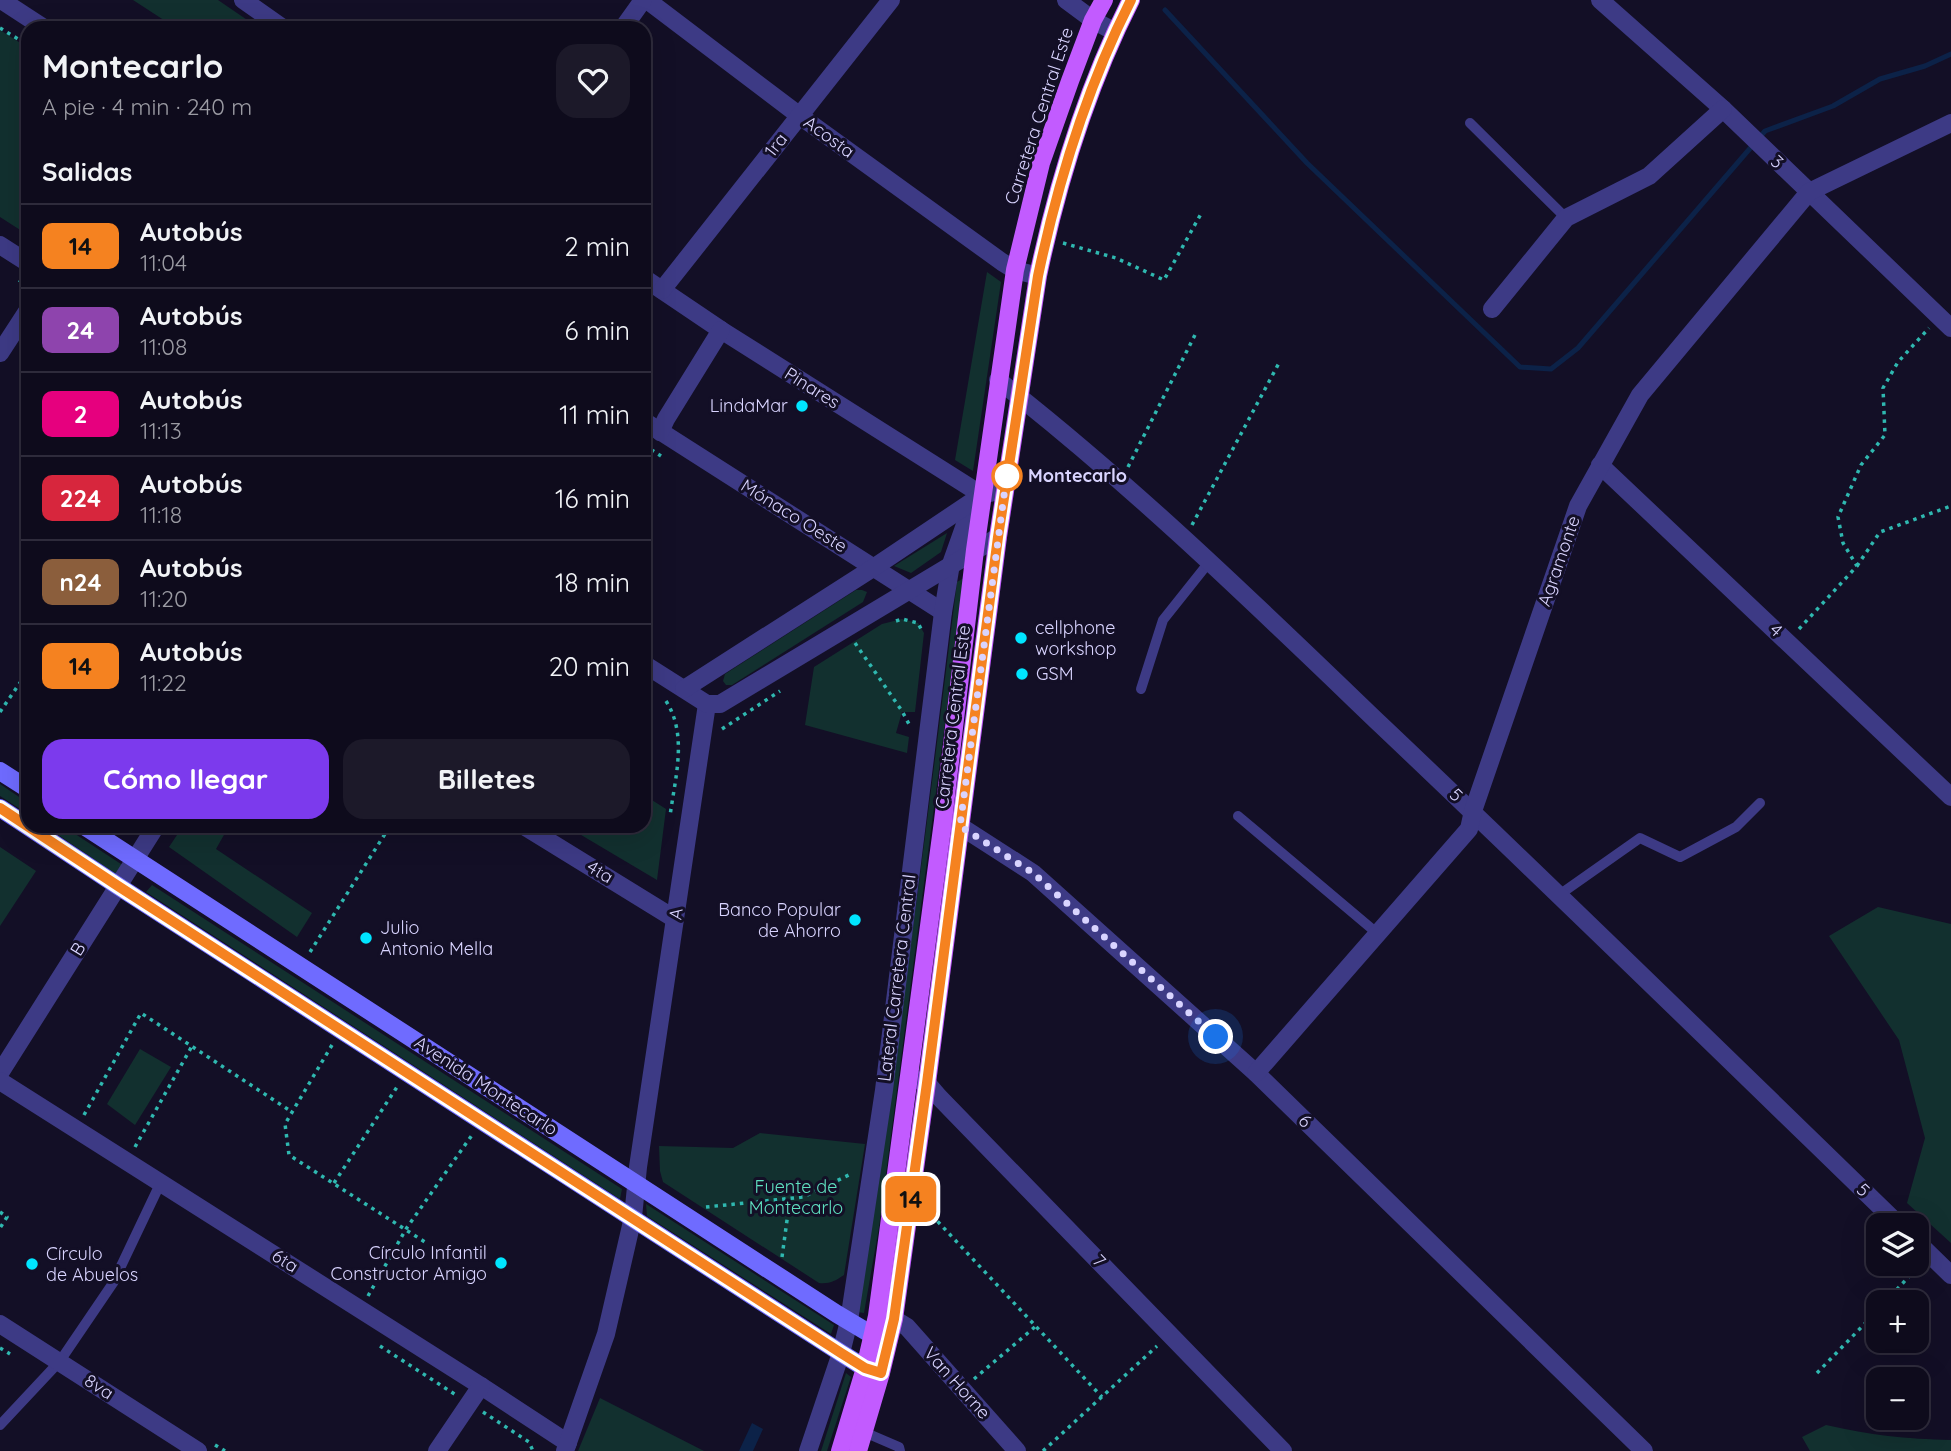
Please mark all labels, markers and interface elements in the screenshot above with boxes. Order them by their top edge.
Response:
street label: Carretera Central Este [999,24,1078,207]
button: heart [556,44,630,118]
text: Montecarlo [42,45,223,86]
text: A pie · 4 min · 240 m [42,92,252,121]
street label: Acosta [799,110,859,163]
street label: 1ra [759,128,792,161]
street label: 3 [1766,150,1789,173]
text: Salidas [42,155,132,188]
text: Autobús [140,215,242,248]
text: 2 min [564,230,630,263]
text: 14 [69,231,92,261]
text: 11:04 [140,248,187,277]
text: Autobús [140,299,242,332]
text: 6 min [565,314,630,347]
text: 24 [67,315,94,345]
text: 11:08 [140,332,187,361]
street label: Pinares [780,362,844,414]
text: Autobús [140,383,242,416]
place label: LindaMar [710,394,788,417]
text: 11 min [559,398,630,431]
marker: LindaMar [794,398,810,414]
text: 2 [74,399,87,429]
text: 11:13 [140,416,182,445]
marker: Montecarlo [992,461,1022,491]
place label: Montecarlo [1028,464,1127,487]
text: Autobús [140,467,242,500]
street label: Mónaco Oeste [737,474,852,557]
text: 16 min [555,482,630,515]
text: 224 [60,483,101,513]
text: 11:18 [140,500,182,529]
street label: Agramonte [1532,512,1585,609]
text: Autobús [140,551,242,584]
text: 18 min [555,566,630,599]
text: n24 [59,567,102,597]
text: 11:20 [140,584,188,613]
place label: cellphone workshop [1035,616,1116,660]
street label: 4 [1765,618,1788,641]
street label: Carretera Central Este [930,624,975,810]
marker: cellphone workshop [1013,630,1029,646]
text: Autobús [140,635,242,668]
text: 20 min [549,650,630,683]
text: 14 [69,651,92,681]
place label: GSM [1036,662,1074,685]
marker: GSM [1014,666,1030,682]
text: 11:22 [140,668,187,697]
button: Cómo llegar [42,739,329,819]
button: Billetes [343,739,630,819]
street label: 5 [1445,783,1468,806]
street label: 4ta [583,855,618,888]
street label: Lateral Carretera Central [872,873,921,1083]
place label: Banco Popular de Ahorro [718,898,841,942]
street label: A [663,906,688,921]
marker: Banco Popular de Ahorro [847,912,863,928]
place label: Julio Antonio Mella [380,916,493,960]
marker: Julio Antonio Mella [358,930,374,946]
street label: B [65,938,90,960]
your location [1198,1019,1233,1054]
street label: Avenida Montecarlo [410,1031,562,1140]
street label: 6 [1294,1109,1317,1132]
park label: Fuente de Montecarlo [749,1175,843,1219]
line badge: 14 [880,1176,942,1222]
street label: 5 [1852,1178,1875,1201]
text: 14 [899,1184,923,1214]
map controls [1866,1213,1929,1430]
button: layers [1866,1213,1929,1276]
place label: Círculo Infantil Constructor Amigo [331,1241,487,1285]
place label: Círculo de Abuelos [46,1242,138,1286]
street label: 6ta [268,1244,303,1277]
street label: 7 [1088,1249,1111,1272]
marker: Círculo Infantil Constructor Amigo [493,1255,509,1271]
marker: Círculo de Abuelos [24,1256,40,1272]
button: + [1866,1290,1929,1353]
street label: Van Horne [919,1342,996,1424]
button: − [1866,1367,1929,1430]
street label: 8va [80,1369,118,1404]

